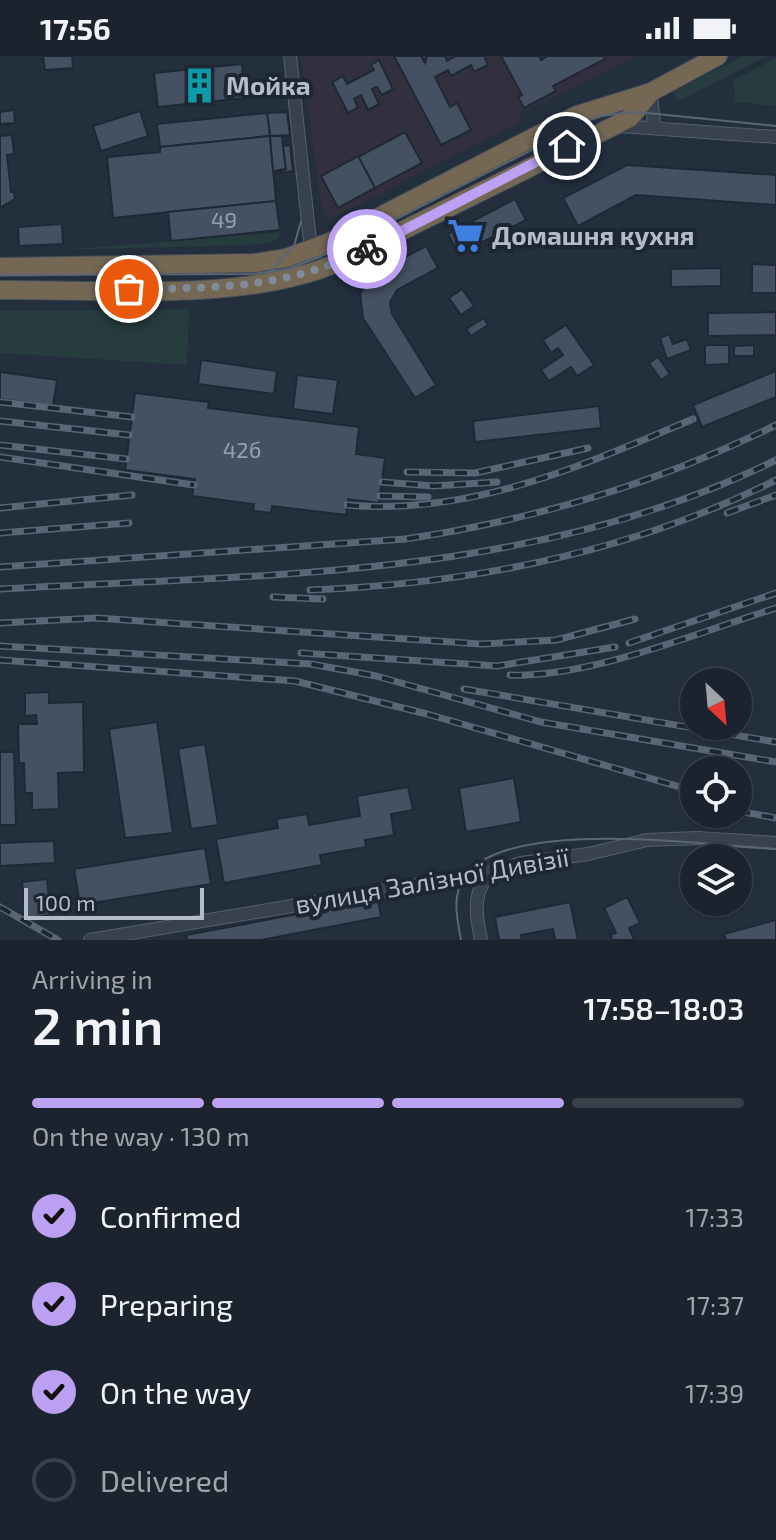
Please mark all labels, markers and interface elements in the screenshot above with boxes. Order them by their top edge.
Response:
text: 17:56 [40,10,111,46]
building icon: Мойка [181,67,219,105]
place label: Мойка [226,69,311,100]
pin [533,112,601,180]
icon: home [545,124,589,168]
house number: 49 [211,206,237,232]
courier [327,209,407,289]
supermarket icon: Домашня кухня [447,217,485,255]
place label: Домашня кухня [492,219,694,250]
icon: bike [345,227,389,271]
pin [95,255,163,323]
icon: bag [107,267,151,311]
house number: 42б [223,436,261,462]
north arrow [680,668,752,740]
map controls [680,668,752,916]
button: locate [680,756,752,828]
street label: вулиця Залізної Дивізії [292,840,572,920]
button: layers [680,844,752,916]
scale bar [24,884,204,920]
text: 100 m [36,889,95,915]
text: Arriving in [32,963,153,994]
text: 17:58–18:03 [583,990,744,1026]
text: 2 min [32,993,163,1055]
text: On the way · 130 m [32,1120,250,1151]
icon: check [32,1194,76,1238]
text: Confirmed [100,1198,241,1234]
text: 17:33 [685,1201,744,1232]
icon: check [32,1282,76,1326]
text: Preparing [100,1286,233,1322]
text: 17:37 [686,1289,744,1320]
icon: check [32,1370,76,1414]
text: On the way [100,1374,252,1410]
text: 17:39 [685,1377,744,1408]
text: Delivered [100,1462,229,1498]

